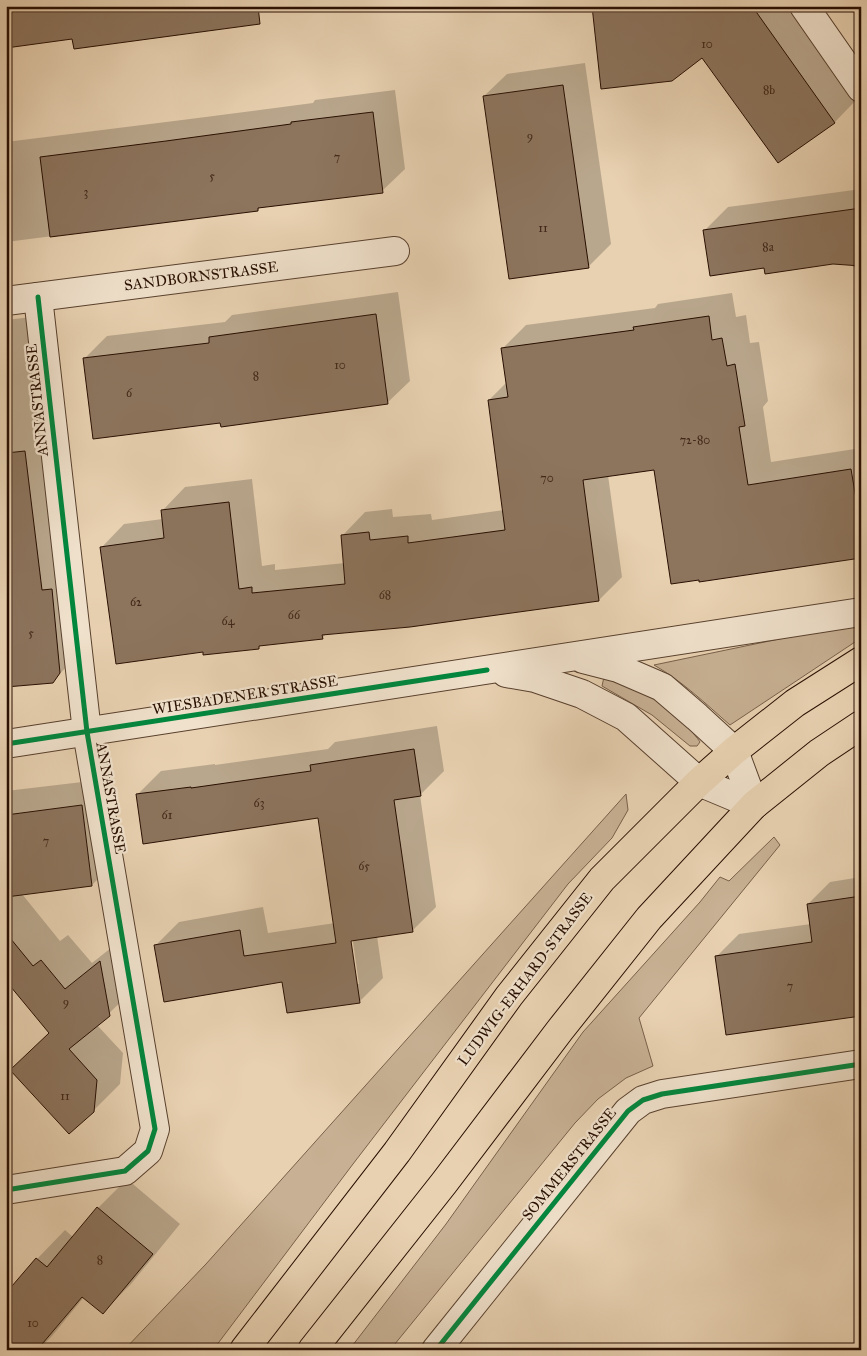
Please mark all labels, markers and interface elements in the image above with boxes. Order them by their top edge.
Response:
house number: 10 [701,37,713,51]
house number: 8b [763,83,775,97]
house number: 9 [527,129,533,143]
house number: 7 [334,150,340,164]
house number: 5 [209,169,215,183]
house number: 3 [84,185,89,199]
house number: 11 [538,221,548,235]
house number: 8a [762,240,775,254]
street label: SANDBORNSTRASSE [123,258,279,294]
street label: ANNASTRASSE [22,343,52,458]
house number: 10 [334,358,346,372]
house number: 8 [253,369,259,383]
house number: 6 [126,386,133,400]
house number: 72-80 [680,433,710,447]
house number: 70 [540,471,554,485]
house number: 68 [379,588,391,602]
house number: 62 [130,595,142,609]
house number: 66 [288,608,301,622]
house number: 64 [222,614,235,628]
house number: 5 [28,626,34,640]
street label: WIESBADENER STRASSE [151,671,339,719]
street label: ANNASTRASSE [92,740,130,856]
house number: 63 [254,796,265,810]
house number: 61 [162,808,173,822]
house number: 7 [43,834,49,848]
house number: 65 [358,859,370,873]
street label: LUDWIG-ERHARD-STRASSE [454,889,596,1069]
house number: 7 [787,979,793,993]
house number: 9 [63,995,69,1009]
house number: 11 [60,1089,70,1103]
street label: SOMMERSTRASSE [518,1104,620,1224]
house number: 8 [97,1253,103,1267]
house number: 10 [27,1316,39,1330]

